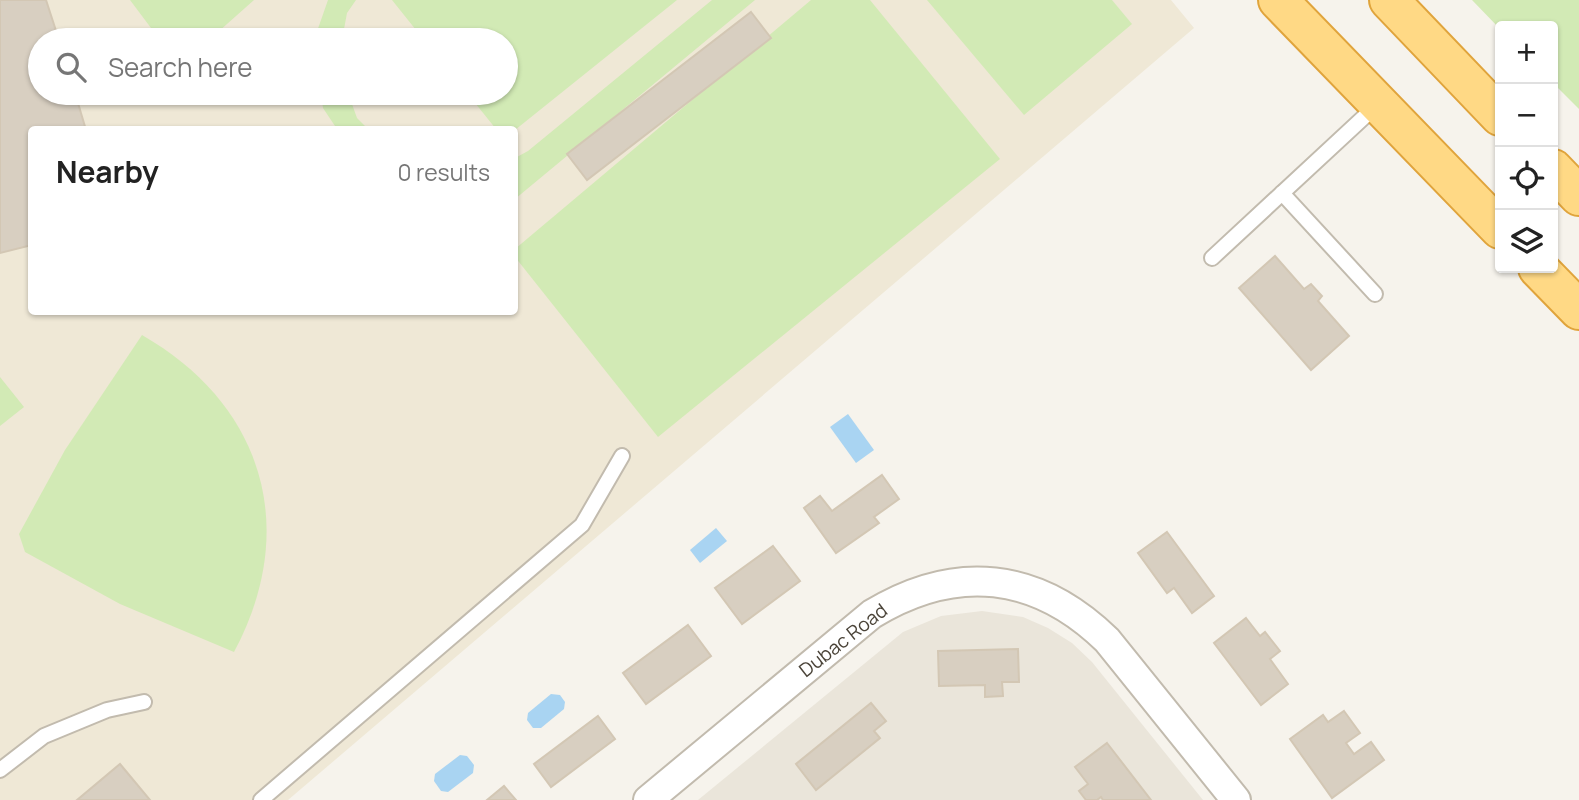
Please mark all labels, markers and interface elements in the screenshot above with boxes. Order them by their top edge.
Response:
map controls [1495,21,1558,273]
button: + [1495,21,1558,84]
search box [28,28,518,105]
icon: search [52,48,90,86]
text: Search here [108,49,253,85]
button: − [1495,84,1558,147]
button: locate [1495,147,1558,210]
text: Nearby [56,151,159,192]
text: 0 results [397,156,490,188]
button: layers [1495,210,1558,273]
street label: Dubac Road [794,597,892,683]

